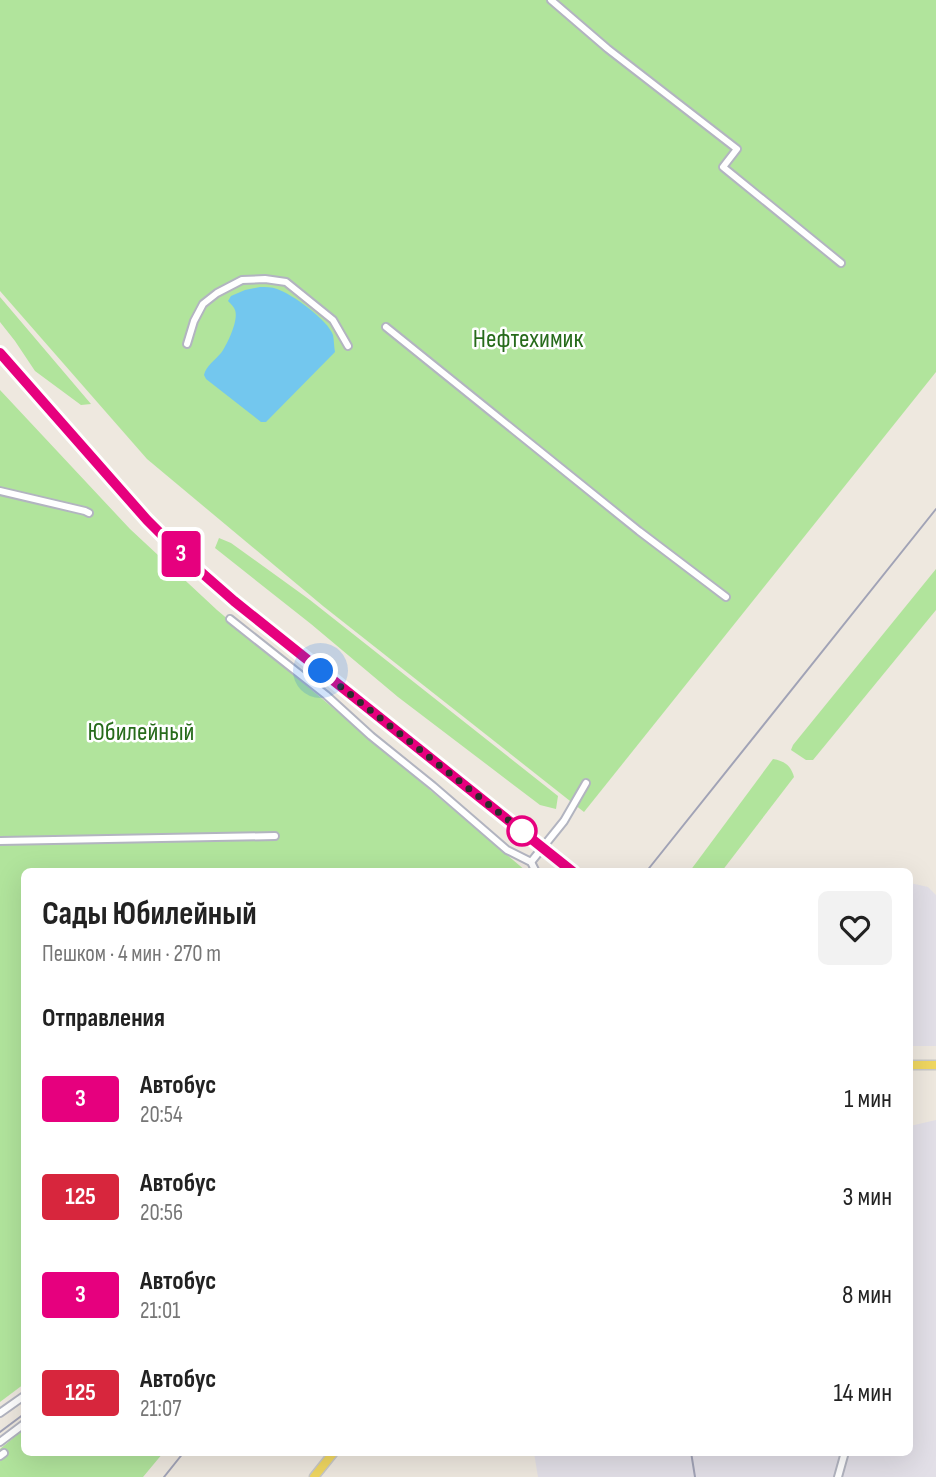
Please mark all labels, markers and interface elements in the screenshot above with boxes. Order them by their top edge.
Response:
park label: Нефтехимик [473,324,583,355]
line badge: 3 [158,531,204,577]
text: 3 [176,539,186,568]
your location [303,653,338,688]
park label: Юбилейный [88,717,194,748]
unlabelled marker [507,816,537,846]
button: heart [818,891,892,965]
text: Сады Юбилейный [42,894,257,934]
text: Пешком · 4 мин · 270 m [42,940,221,968]
text: Отправления [42,1003,165,1034]
text: Автобус [140,1070,216,1101]
text: 3 [75,1084,86,1113]
text: 1 мин [844,1084,892,1115]
text: 20:54 [140,1101,183,1129]
text: Автобус [140,1168,216,1199]
text: 125 [65,1182,96,1211]
text: 3 мин [843,1182,892,1213]
text: 20:56 [140,1199,183,1227]
text: Автобус [140,1266,216,1297]
text: 3 [75,1280,86,1309]
text: 8 мин [842,1280,892,1311]
text: 21:01 [140,1297,180,1325]
text: Автобус [140,1364,216,1395]
text: 125 [65,1378,96,1407]
text: 14 мин [833,1378,892,1409]
text: 21:07 [140,1395,181,1423]

